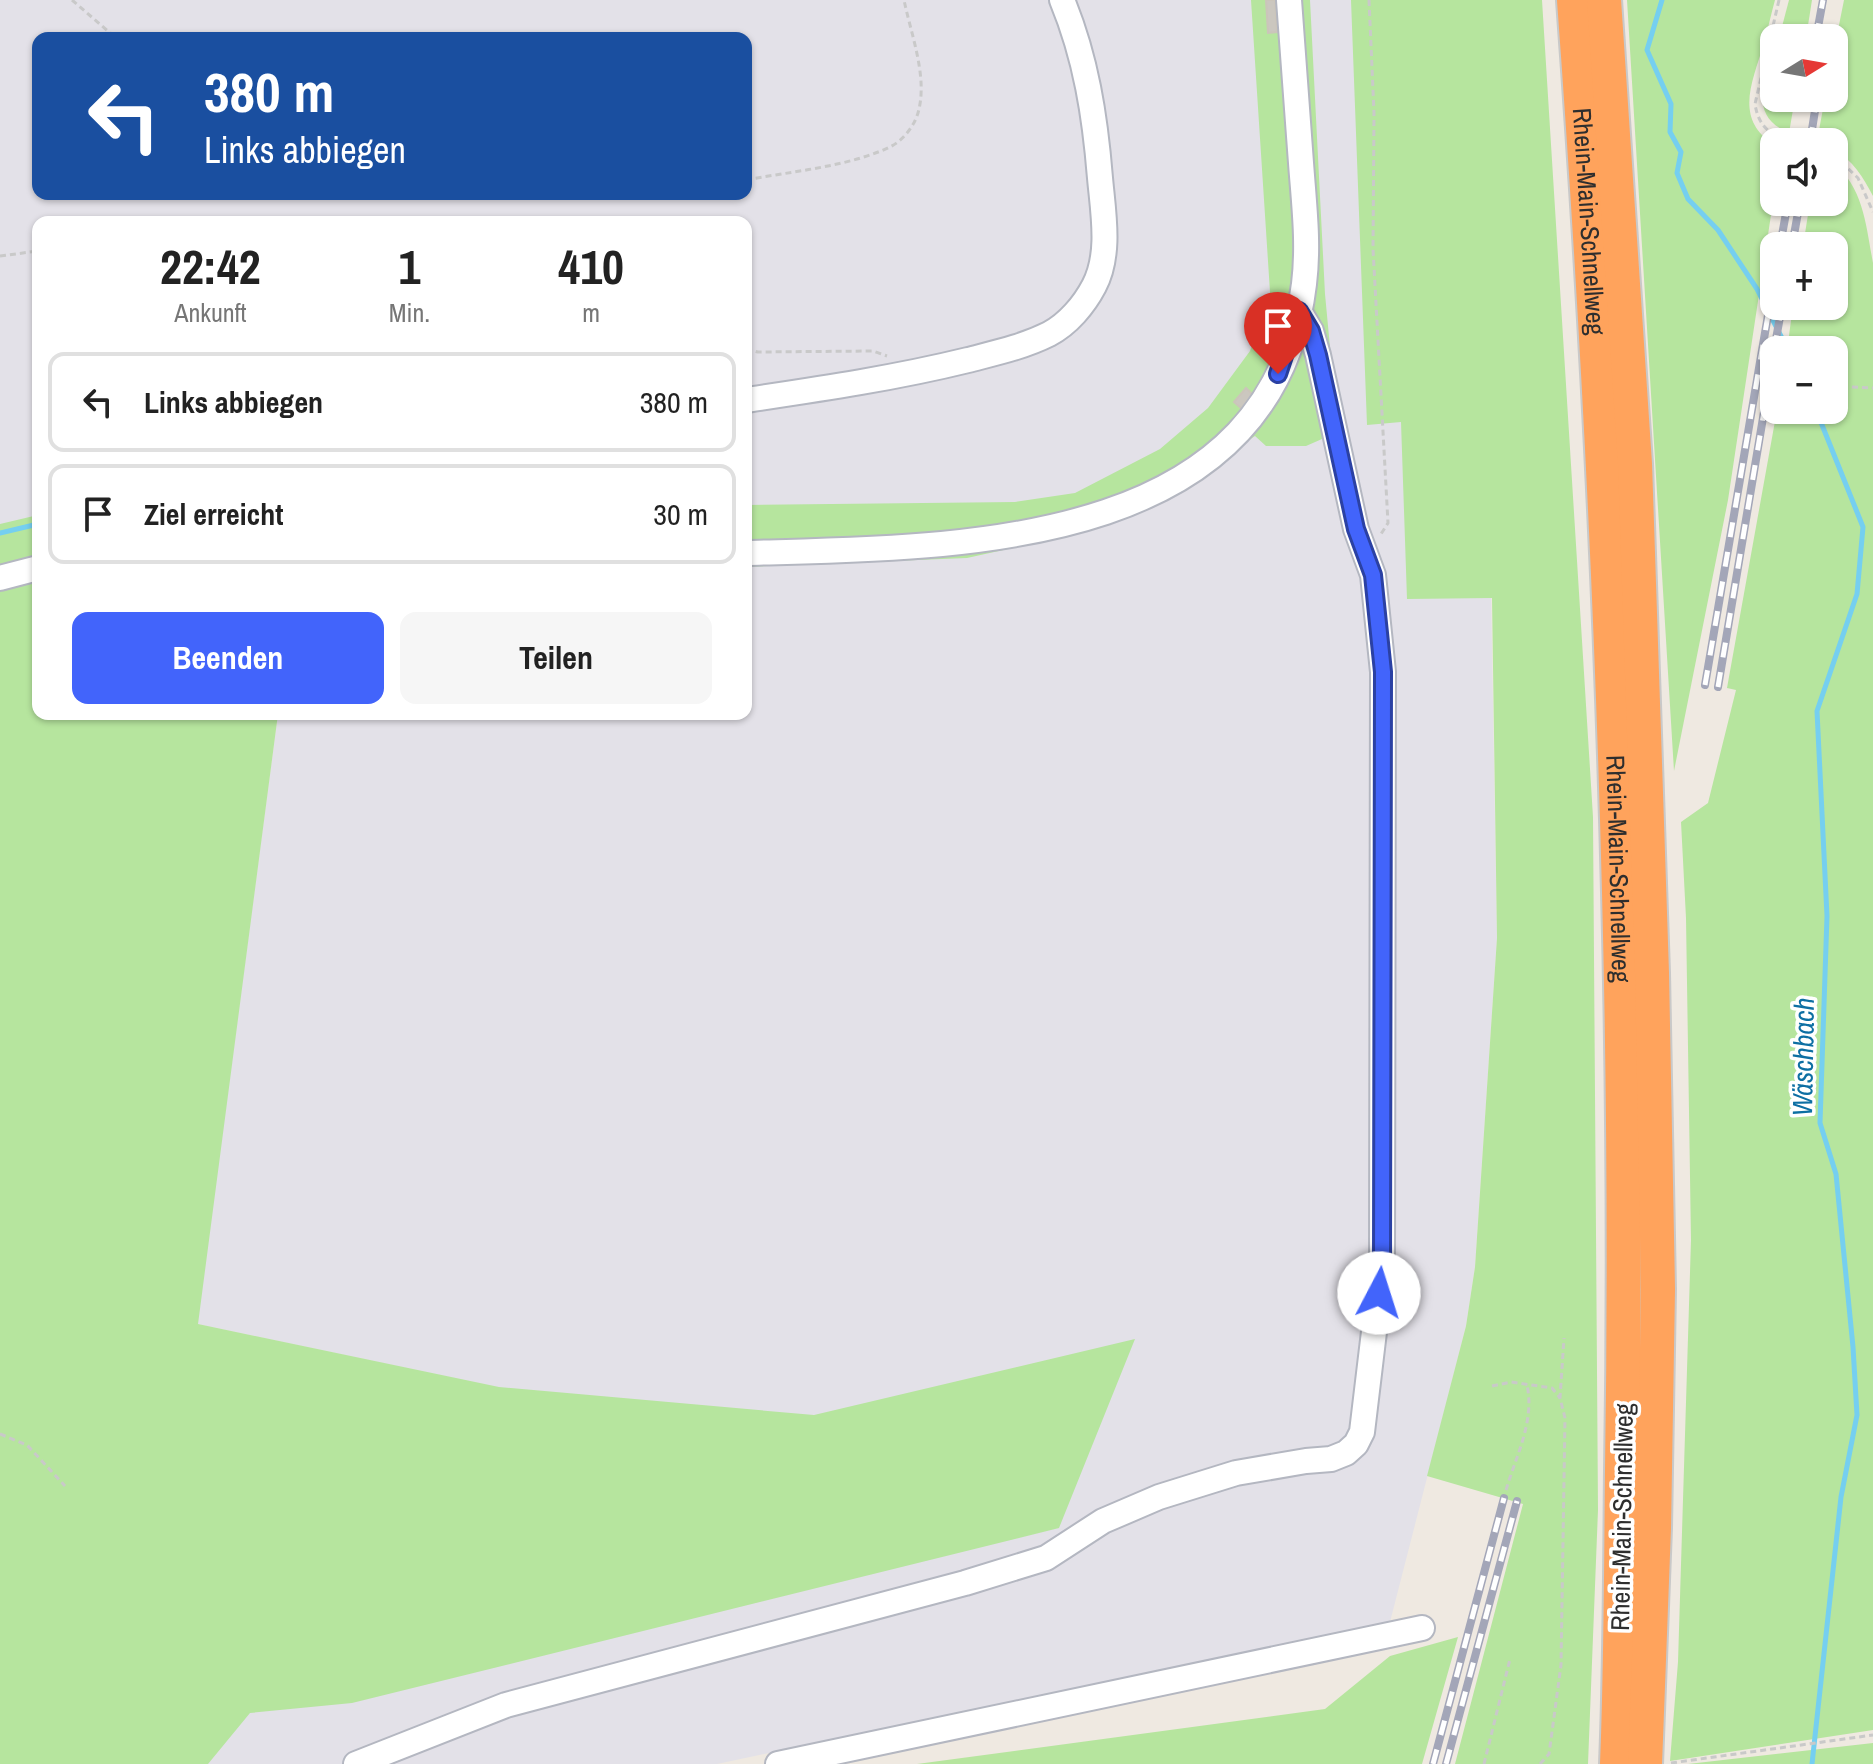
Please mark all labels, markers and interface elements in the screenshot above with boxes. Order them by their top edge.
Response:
north arrow [1760,24,1848,112]
map controls [1760,24,1848,424]
text: 380 m [204,54,334,129]
icon: left [72,64,176,168]
street label: Rhein-Main-Schnellweg [1565,107,1614,336]
text: Links abbiegen [204,126,406,174]
button: sound [1760,128,1848,216]
button: + [1760,232,1848,320]
text: 22:42 [160,234,261,299]
text: 1 [399,234,420,299]
text: 410 [558,234,624,299]
pin [1244,292,1312,374]
text: Ankunft [174,295,247,330]
text: Min. [389,295,430,330]
text: m [582,295,600,330]
icon: arrive [1256,304,1300,348]
button: − [1760,336,1848,424]
icon: left [76,380,120,424]
text: Links abbiegen [144,382,323,422]
text: 380 m [640,382,708,422]
icon: arrive [76,492,120,536]
text: Ziel erreicht [144,494,283,534]
text: 30 m [653,494,708,534]
button: Beenden [72,612,384,704]
button: Teilen [400,612,712,704]
street label: Rhein-Main-Schnellweg [1598,754,1639,983]
water label: Wäschbach [1783,997,1823,1117]
position arrow [1337,1251,1421,1335]
street label: Rhein-Main-Schnellweg [1602,1403,1641,1631]

